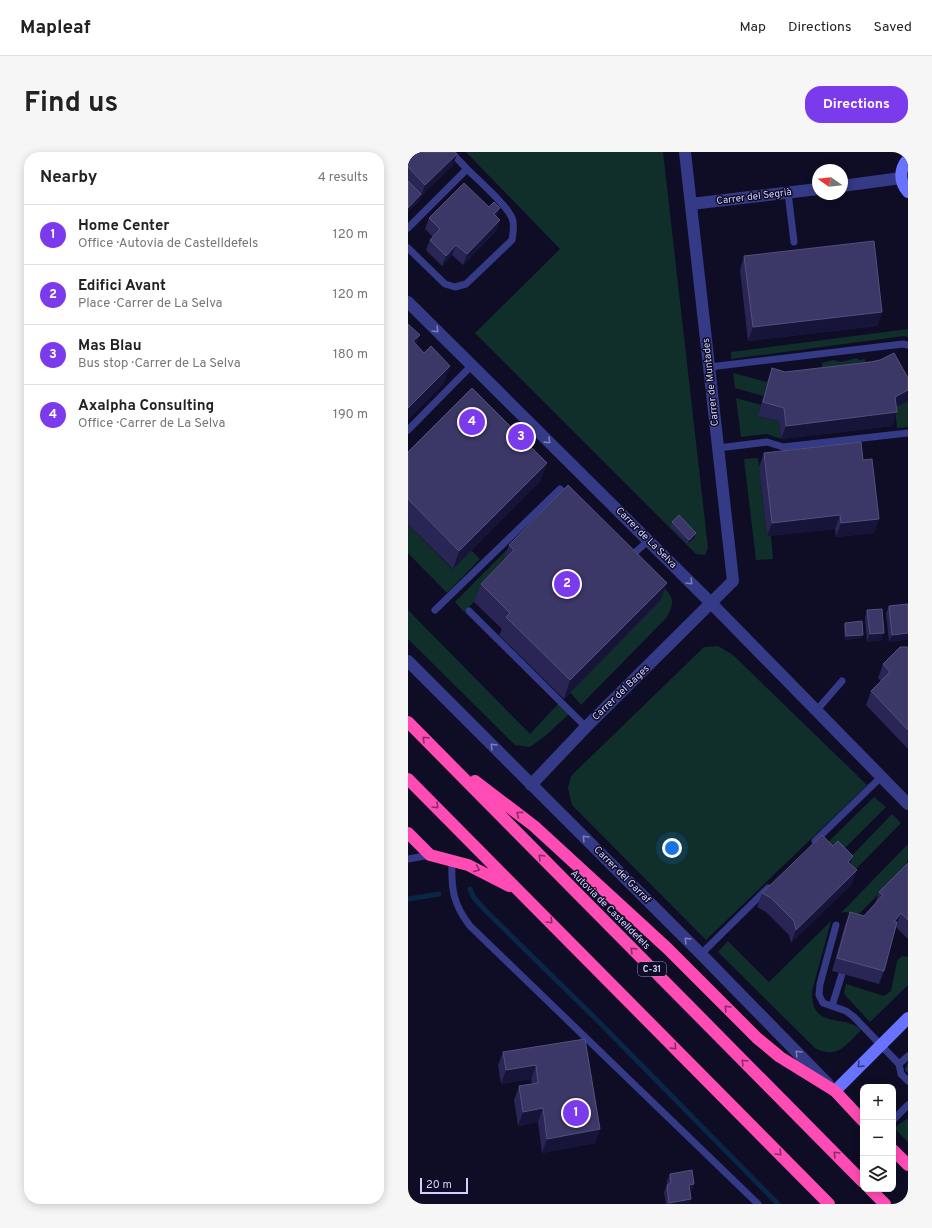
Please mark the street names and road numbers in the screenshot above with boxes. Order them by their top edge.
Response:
street label: Carrer del Segrià [716,186,792,208]
street label: Carrer de Muntades [700,337,722,427]
street label: Carrer de La Selva [613,505,679,571]
street label: Carrer del Bages [590,662,653,724]
street label: Carrer del Garraf [591,844,654,907]
street label: Autovia de Castelldefels [567,867,653,953]
road number: C-31 [638,962,666,976]

